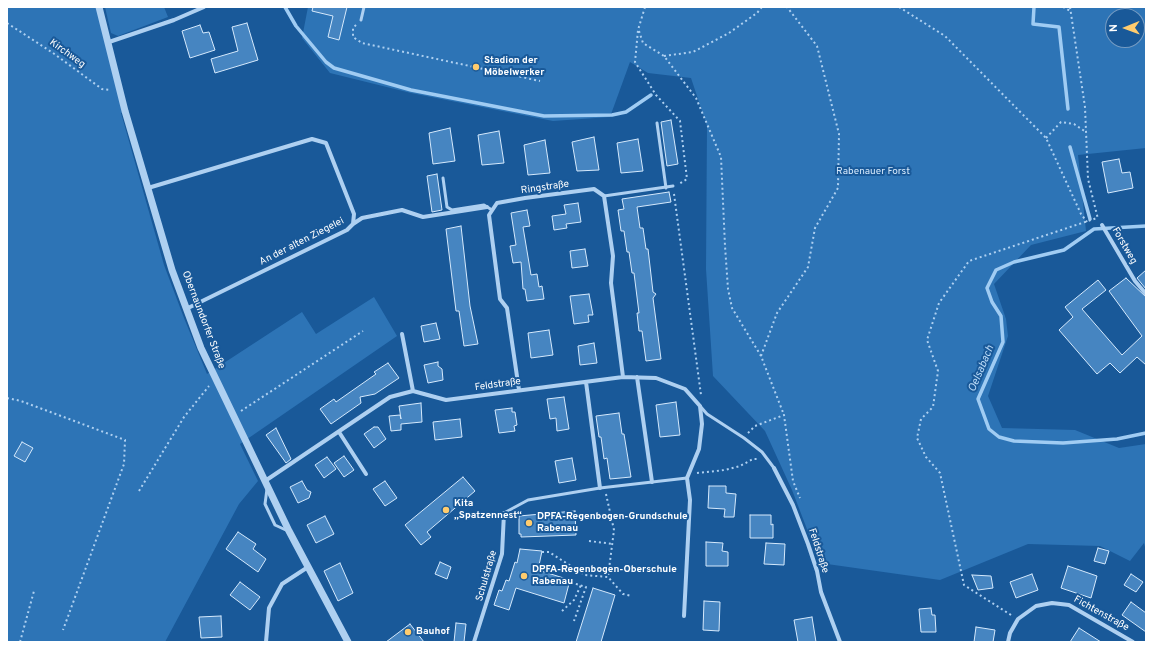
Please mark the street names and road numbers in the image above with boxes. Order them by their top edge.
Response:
street label: Kirchweg [47,37,87,71]
street label: Ringstraße [520,179,570,197]
street label: An der alten Ziegelei [258,215,346,269]
street label: Forstweg [1109,225,1139,267]
street label: Obernaundorfer Straße [179,269,227,371]
street label: Feldstraße [474,376,522,394]
street label: Feldstraße [805,527,831,575]
street label: Schulstraße [474,549,500,603]
street label: Fichtenstraße [1071,594,1131,634]

